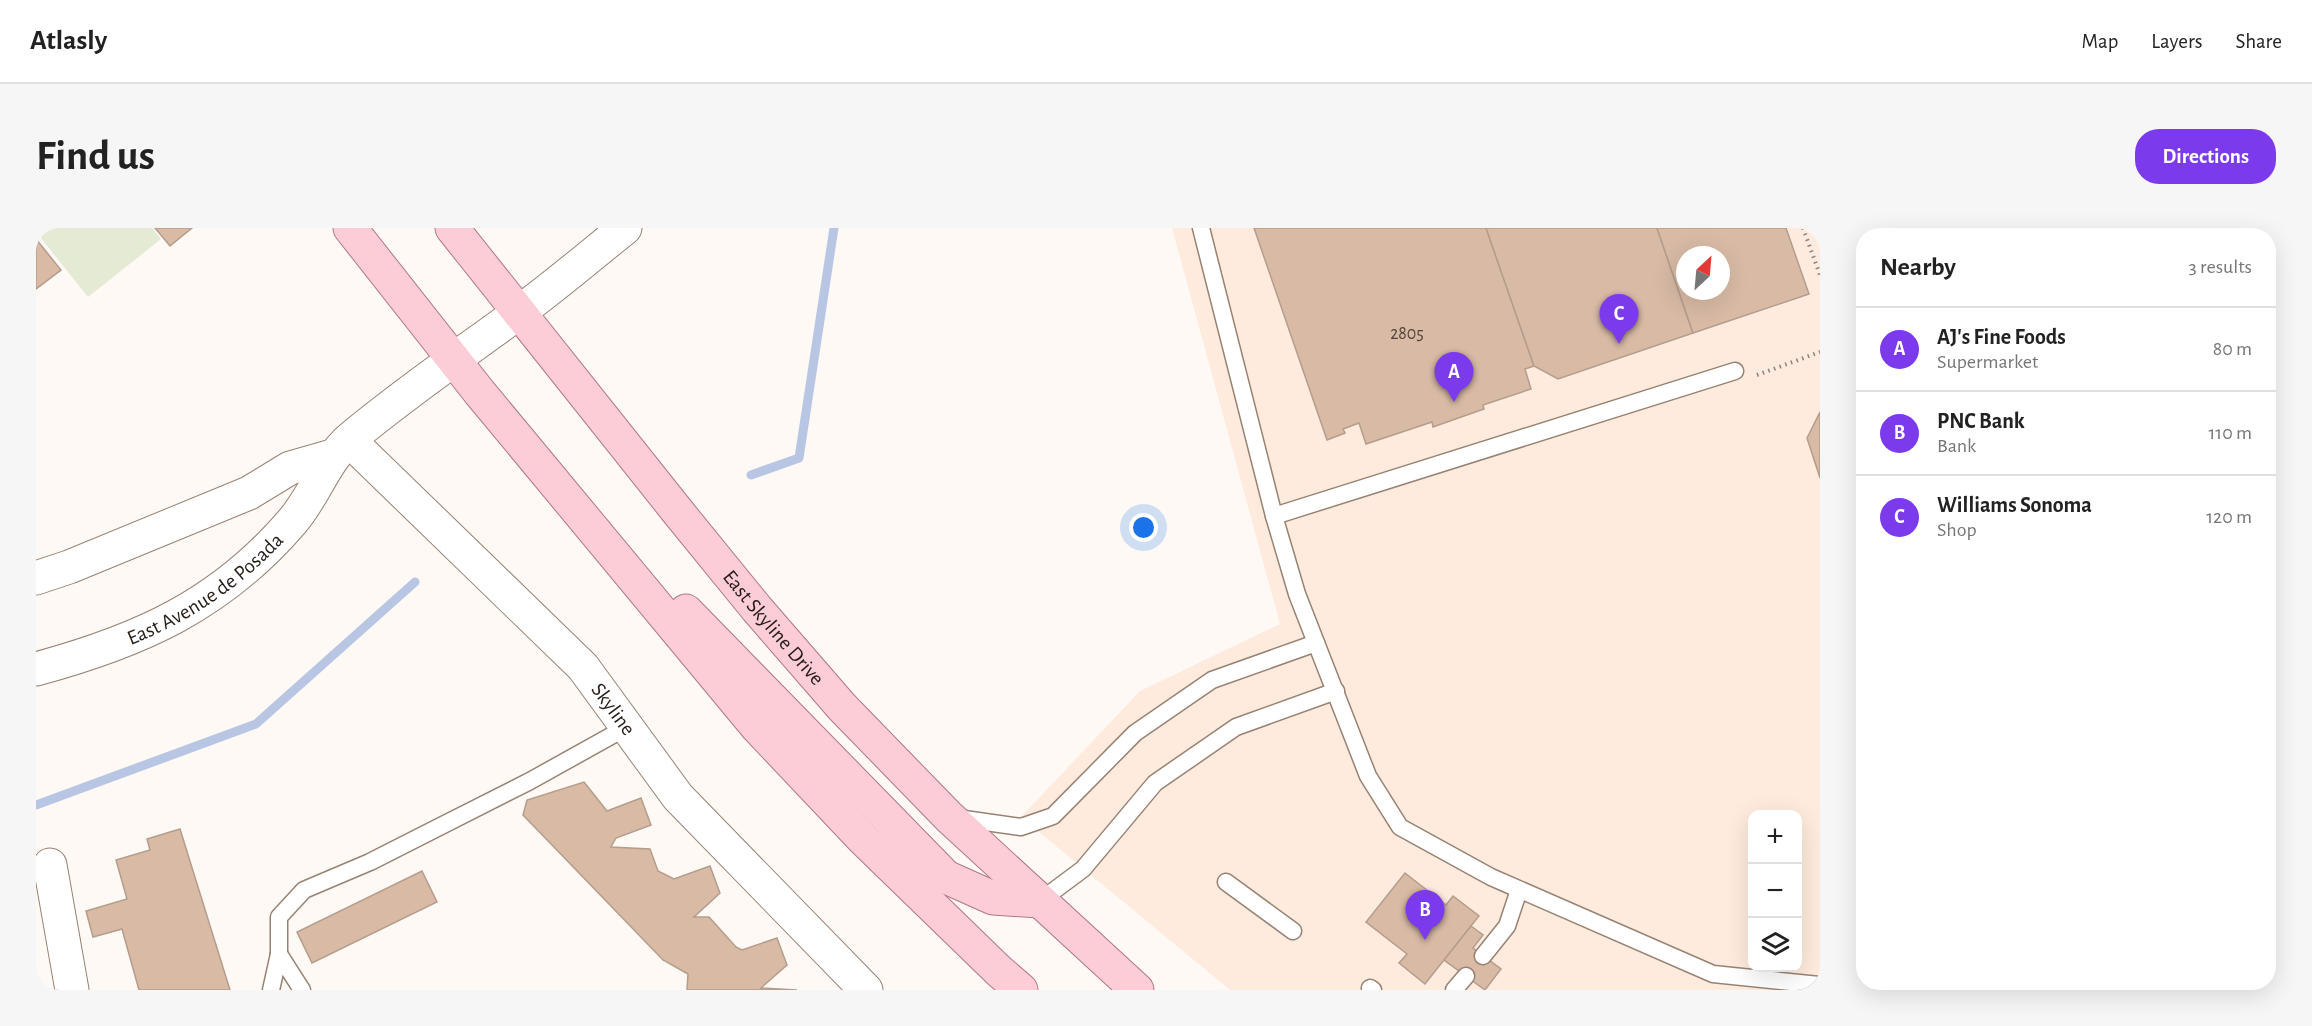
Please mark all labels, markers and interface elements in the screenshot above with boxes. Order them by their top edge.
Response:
text: Atlasly [30,27,107,55]
text: Map [2082,31,2118,52]
text: Layers [2151,31,2202,52]
text: Share [2235,31,2282,52]
button: Directions [2135,129,2276,184]
text: Find us [36,135,155,177]
north arrow [1676,246,1730,300]
text: Nearby [1880,254,1956,280]
text: 3 results [2188,257,2252,277]
pin: C [1600,294,1638,344]
house number: 2805 [1390,325,1424,343]
text: AJ's Fine Foods [1937,326,2066,348]
text: A [1894,339,1906,359]
text: 80 m [2213,339,2252,359]
pin: A [1434,352,1474,402]
text: Supermarket [1937,352,2038,372]
text: PNC Bank [1937,410,2025,432]
text: B [1894,423,1905,443]
text: 110 m [2208,423,2252,443]
text: Bank [1937,436,1976,456]
text: Williams Sonoma [1937,494,2092,516]
text: C [1894,507,1905,527]
text: 120 m [2206,507,2252,527]
your location [1129,513,1158,542]
text: Shop [1937,520,1977,540]
street label: East Avenue de Posada [124,529,287,649]
street label: East Skyline Drive [719,566,828,689]
street label: Skyline [588,679,640,739]
map controls [1748,810,1802,972]
button: + [1748,810,1802,864]
button: − [1748,864,1802,918]
pin: B [1406,890,1444,940]
button: layers [1748,918,1802,972]

